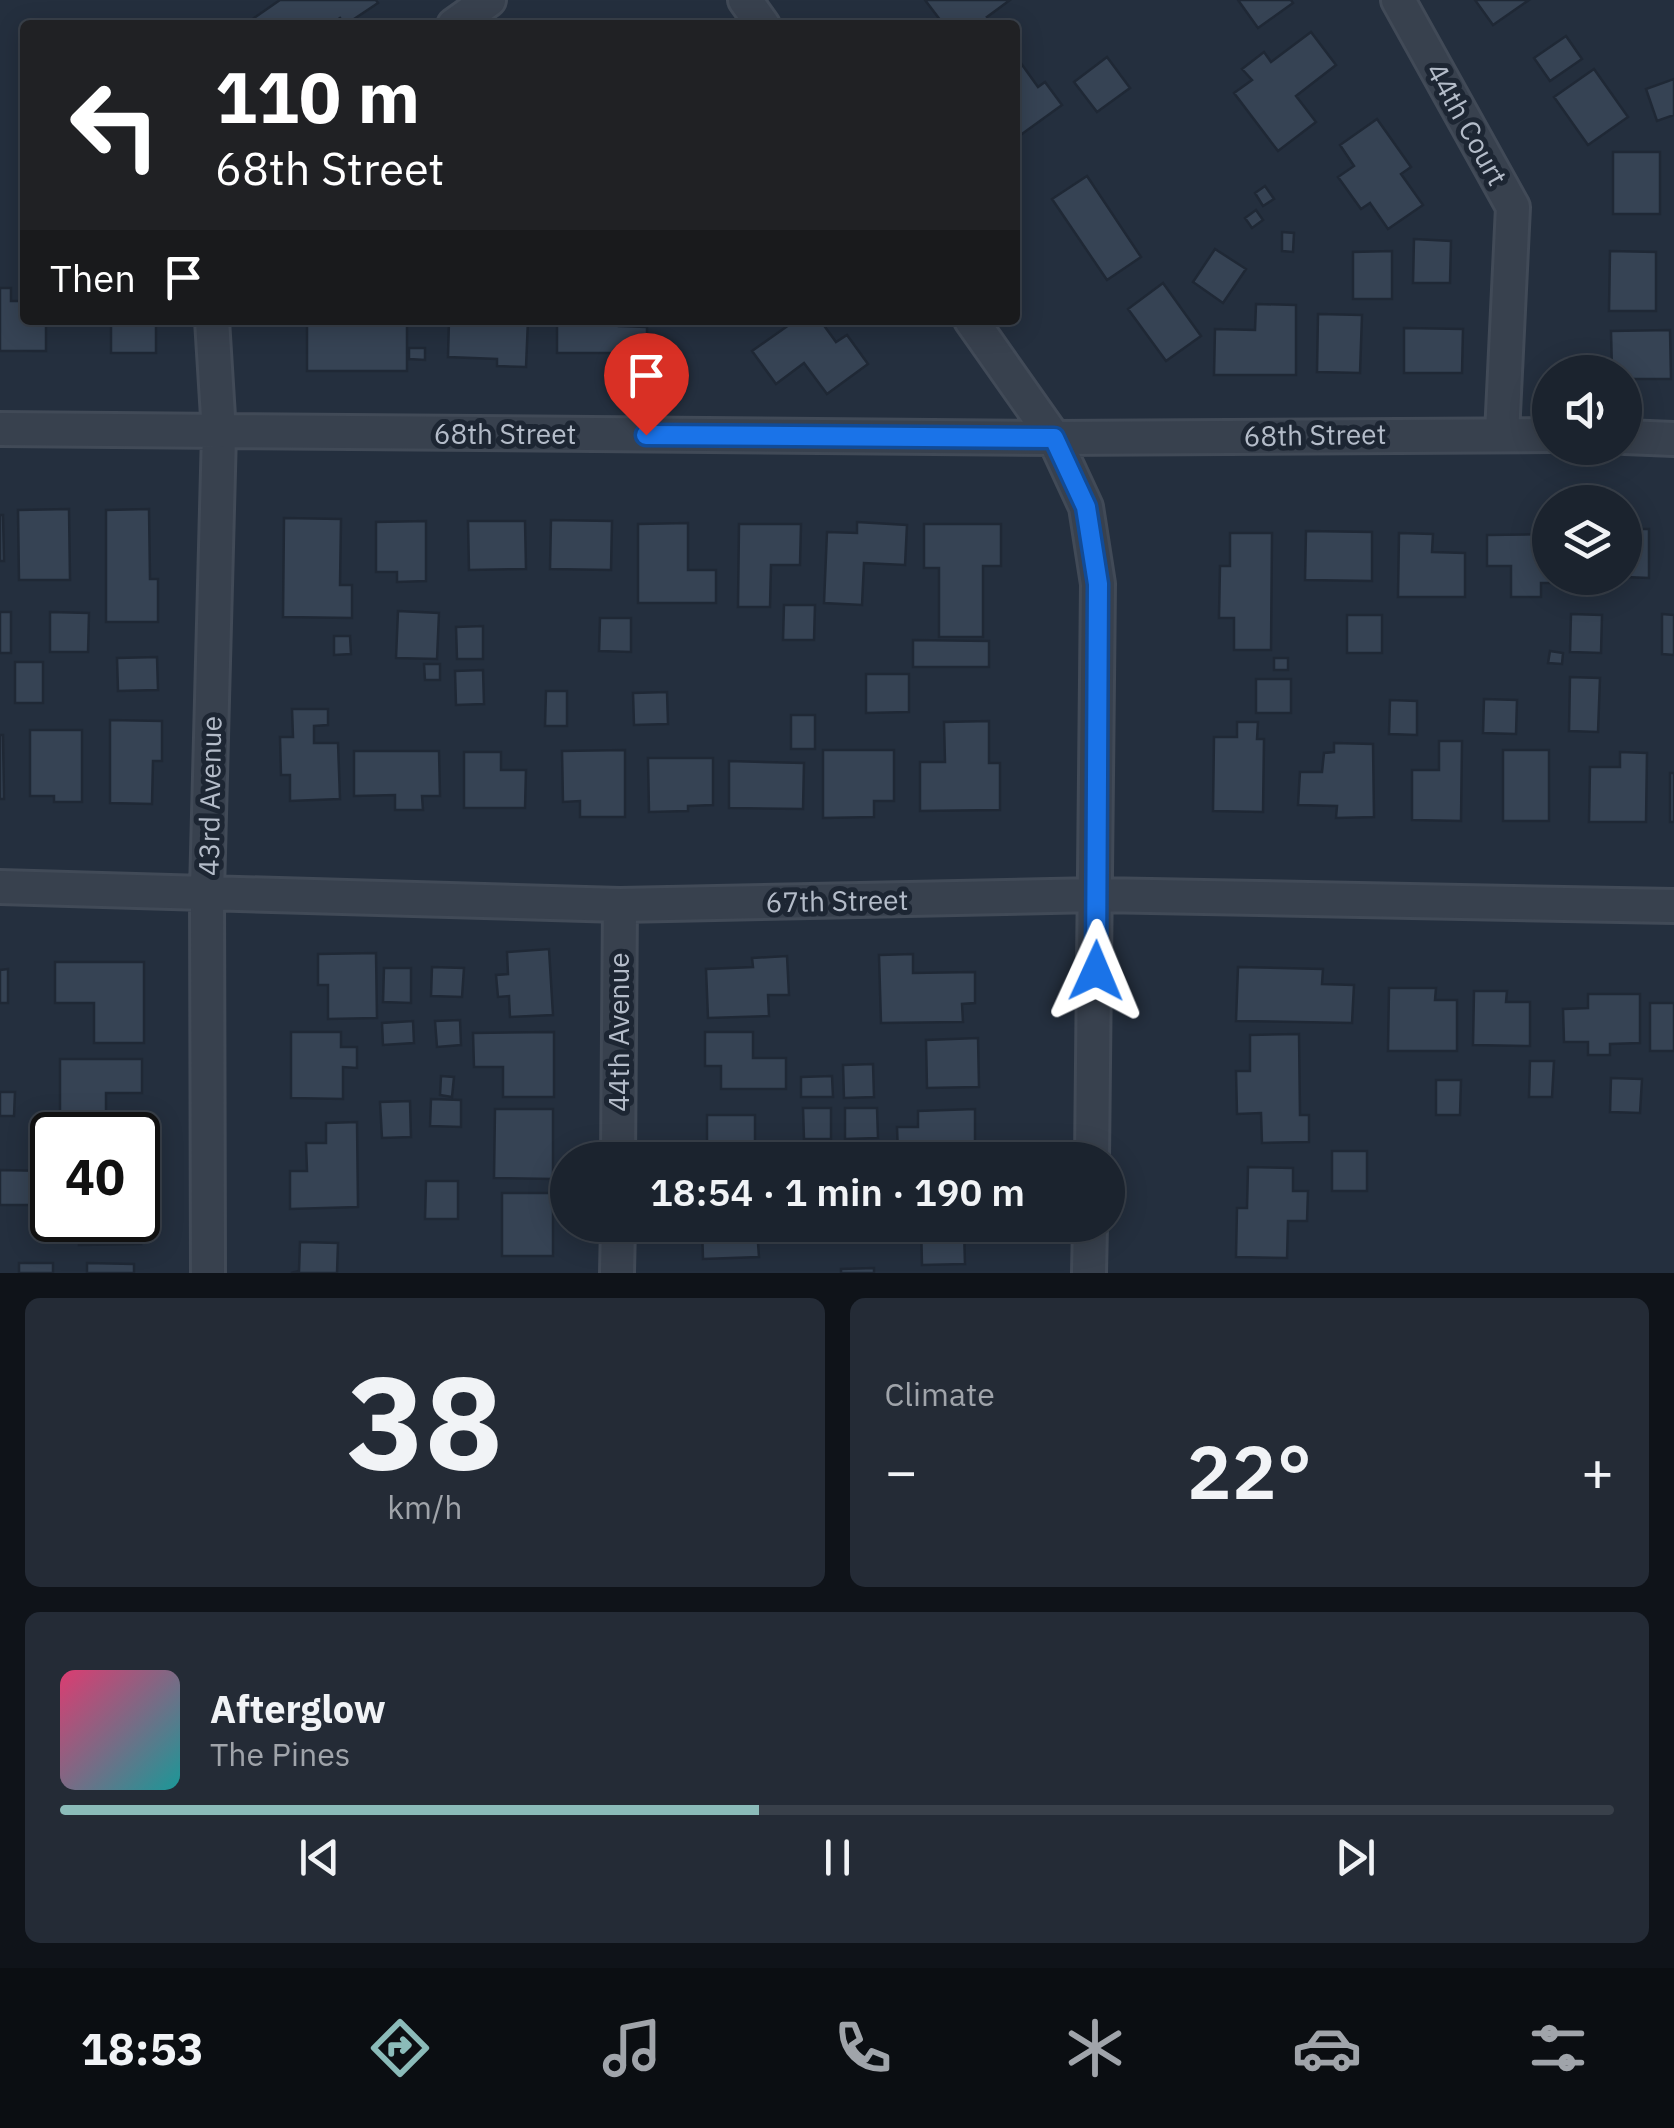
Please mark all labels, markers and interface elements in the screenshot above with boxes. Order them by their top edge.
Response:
text: 110 m [215,51,420,142]
street label: 44th Court [1418,56,1516,192]
icon: left [50,60,180,190]
text: 68th Street [215,139,444,197]
icon: arrive [156,250,211,305]
text: Then [50,253,136,302]
pin [604,333,689,436]
icon: arrive [619,348,674,403]
map controls [1532,355,1642,595]
button: sound [1532,355,1642,465]
street label: 68th Street [434,415,576,452]
street label: 68th Street [1243,415,1387,454]
button: layers [1532,485,1642,595]
street label: 43rd Avenue [190,716,229,876]
street label: 67th Street [765,881,909,920]
position arrow [1044,919,1148,1023]
street label: 44th Avenue [600,952,637,1112]
speed limit sign: 40 [30,1112,160,1242]
text: 18:54 · 1 min · 190 m [650,1167,1025,1216]
text: 38 [347,1336,503,1505]
text: Climate [885,1373,995,1415]
text: 22° [1187,1422,1312,1520]
text: − [885,1435,918,1506]
text: + [1581,1435,1614,1506]
text: km/h [387,1486,462,1528]
text: Afterglow [210,1684,386,1733]
text: The Pines [210,1733,350,1775]
icon: previous [292,1830,347,1885]
icon: pause [810,1830,865,1885]
icon: next [1328,1830,1383,1885]
icon: directions [365,2013,435,2083]
icon: music [597,2013,667,2083]
icon: phone [828,2013,898,2083]
icon: climate [1060,2013,1130,2083]
icon: car [1292,2013,1362,2083]
icon: filters [1523,2013,1593,2083]
text: 18:53 [81,2019,204,2077]

